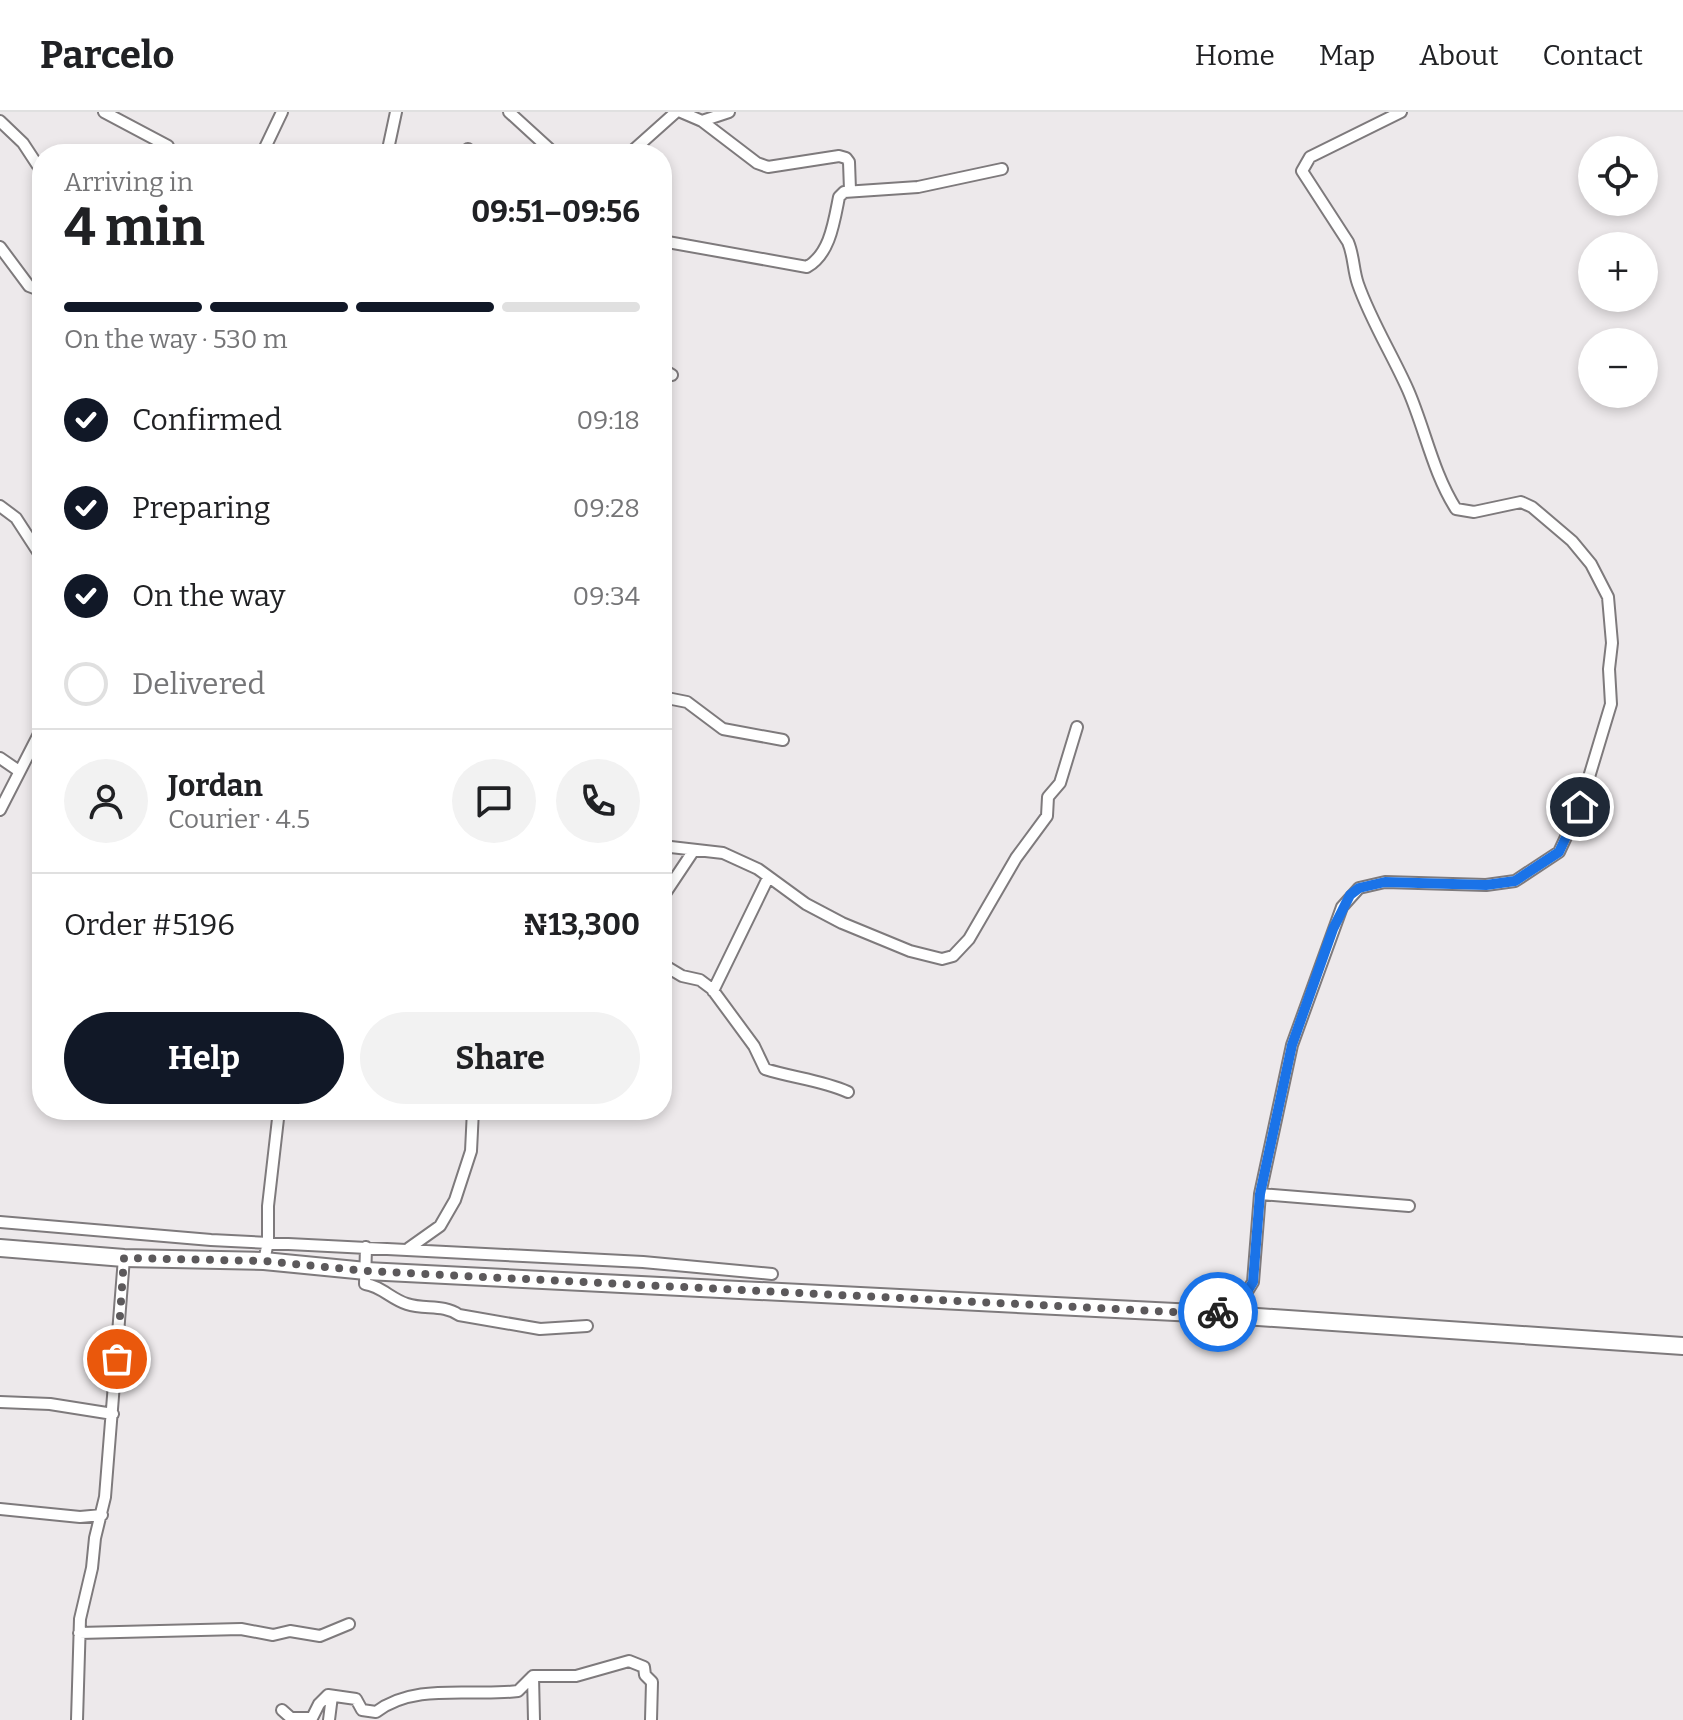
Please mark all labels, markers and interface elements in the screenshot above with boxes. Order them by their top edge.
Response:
text: Parcelo [40,32,175,78]
text: Home [1195,39,1275,72]
text: Map [1319,39,1375,72]
text: About [1419,39,1499,72]
text: Contact [1543,39,1643,72]
map controls [1578,136,1658,408]
button: locate [1578,136,1658,216]
text: Arriving in [64,167,193,198]
text: 09:51–09:56 [471,194,640,230]
text: 4 min [64,196,205,259]
button: + [1578,232,1658,312]
text: On the way · 530 m [64,324,287,355]
button: − [1578,328,1658,408]
icon: check [64,398,108,442]
text: Confirmed [132,402,282,438]
text: 09:18 [576,405,640,436]
icon: check [64,486,108,530]
text: Preparing [132,490,270,526]
text: 09:28 [573,493,640,524]
icon: check [64,574,108,618]
text: On the way [132,578,285,614]
text: 09:34 [573,581,640,612]
text: Delivered [132,666,265,702]
button: person [64,759,148,843]
button: chat [452,759,536,843]
button: phone [556,759,640,843]
text: Jordan [168,768,263,804]
pin [1546,773,1614,841]
icon: home [1558,785,1602,829]
text: Courier · 4.5 [168,804,310,835]
text: Order #5196 [64,907,235,943]
text: ₦13,300 [523,907,640,943]
button: Help [64,1012,344,1104]
button: Share [360,1012,640,1104]
courier [1178,1272,1258,1352]
icon: bike [1196,1290,1240,1334]
pin [83,1325,151,1393]
icon: bag [95,1337,139,1381]

